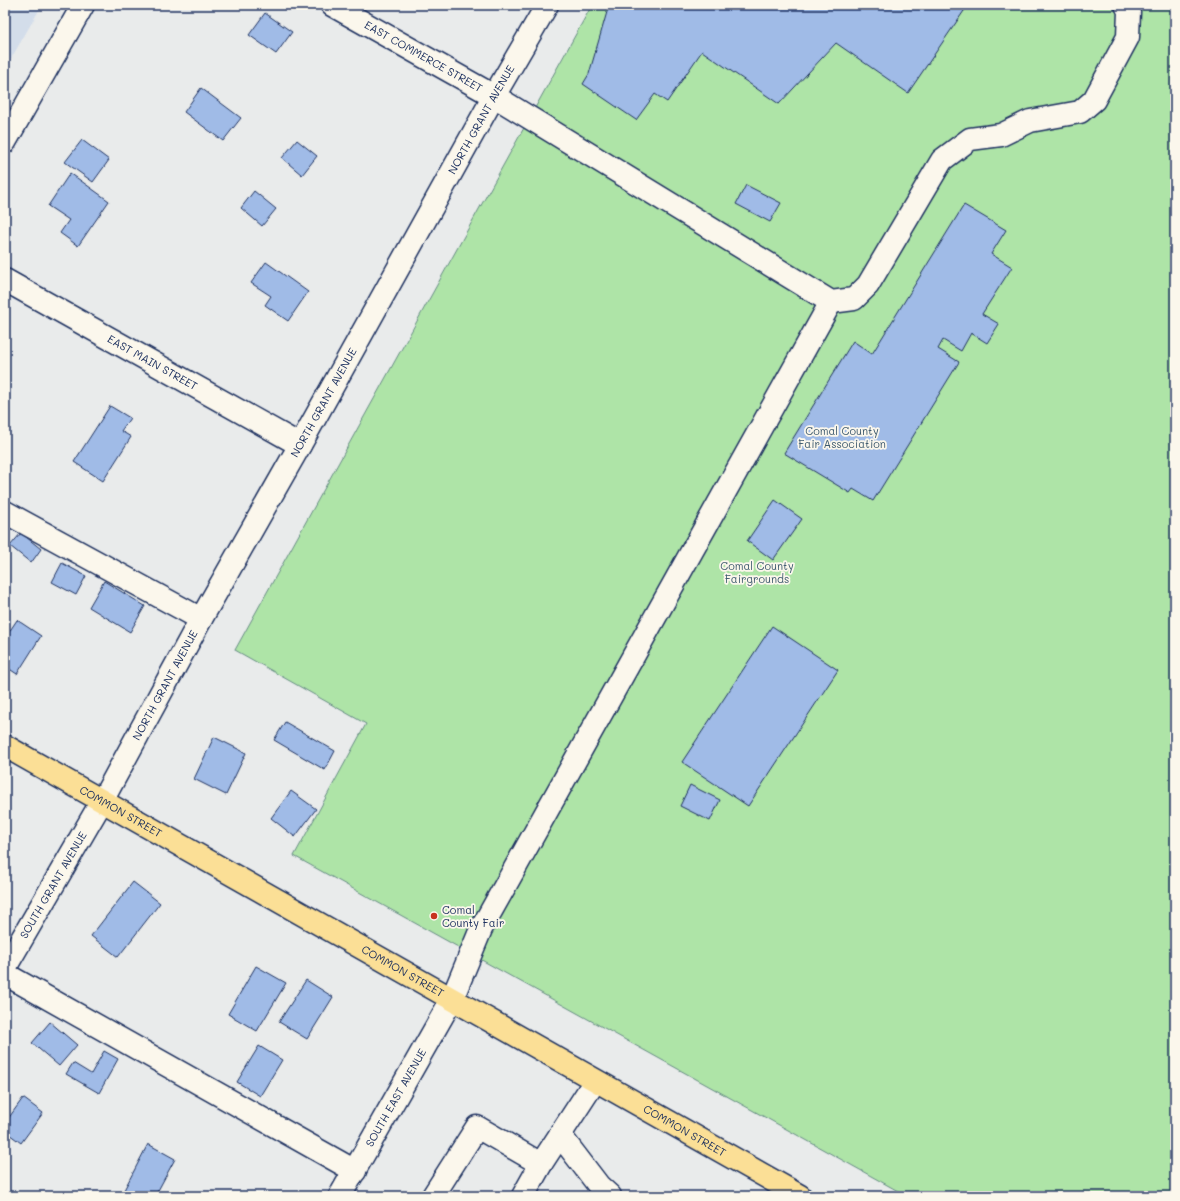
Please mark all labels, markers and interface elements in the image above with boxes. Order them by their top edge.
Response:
street label: EAST COMMERCE STREET [362,17,486,95]
street label: NORTH GRANT AVENUE [444,62,518,177]
street label: EAST MAIN STREET [105,331,200,393]
street label: NORTH GRANT AVENUE [287,345,360,460]
park label: Comal County Fair Association [798,423,886,451]
park label: Comal County Fairgrounds [720,558,794,586]
street label: NORTH GRANT AVENUE [129,627,201,743]
street label: COMMON STREET [77,782,165,840]
street label: SOUTH GRANT AVENUE [16,828,90,941]
place label: Comal County Fair [442,902,504,930]
marker: Comal County Fair [429,911,439,921]
street label: COMMON STREET [359,941,447,1000]
street label: SOUTH EAST AVENUE [362,1046,429,1149]
street label: COMMON STREET [641,1101,729,1160]

